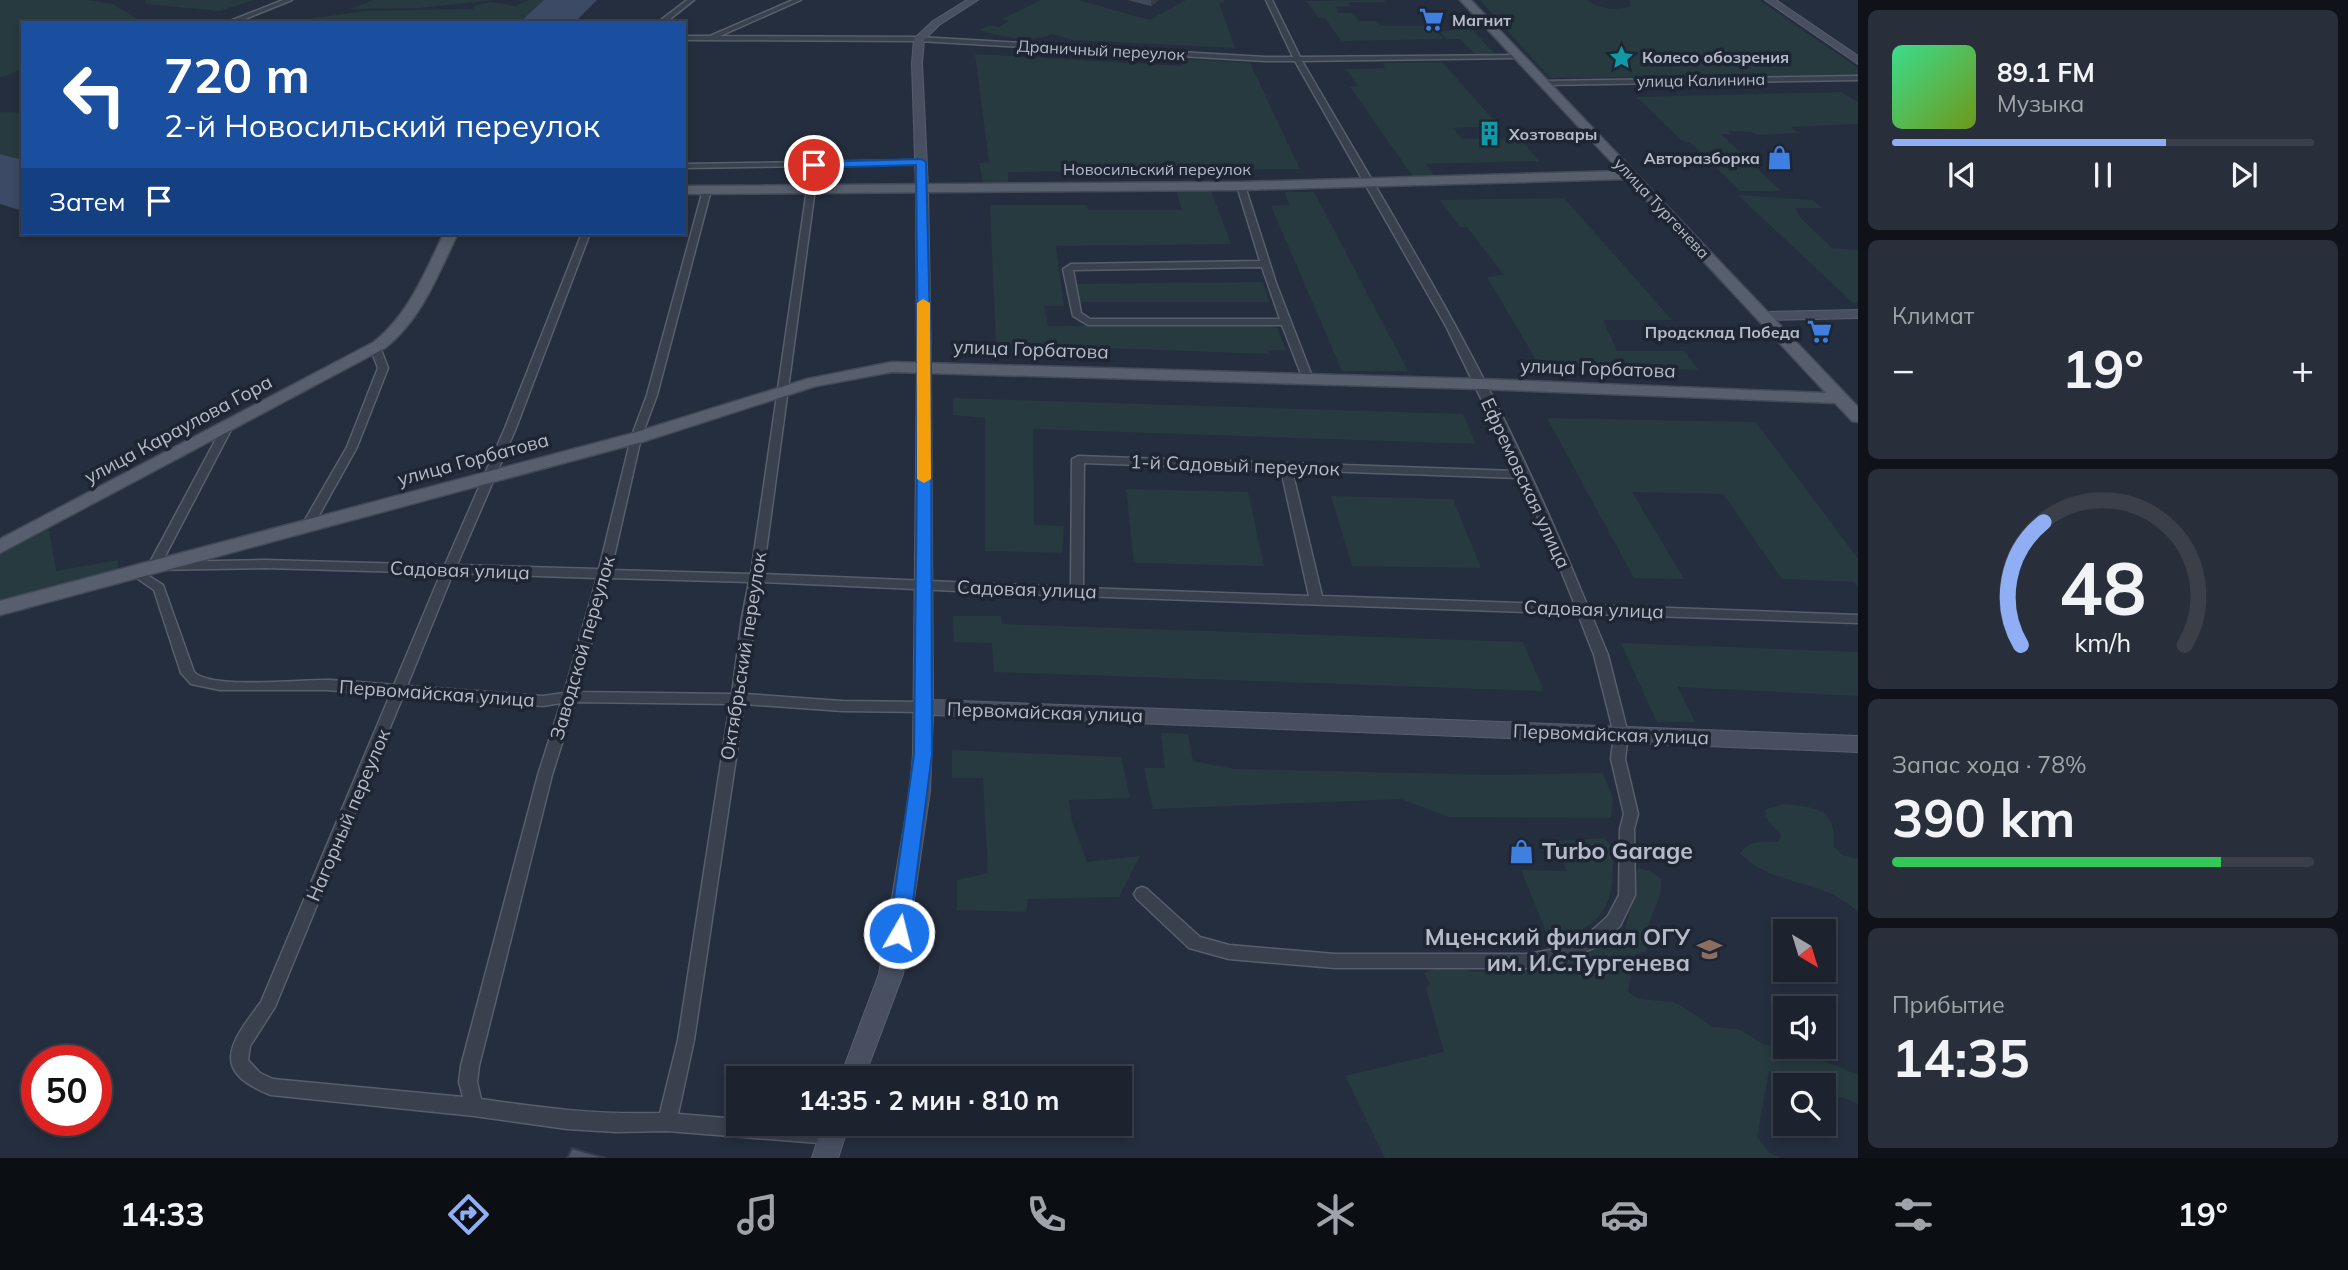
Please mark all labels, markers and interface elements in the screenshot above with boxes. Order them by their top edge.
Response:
supermarket icon: Магнит [1418,6,1446,34]
place label: Магнит [1452,10,1511,30]
street label: Драничный переулок [1017,36,1186,64]
place icon: Колесо обозрения [1608,43,1636,71]
text: 720 m [164,44,310,105]
place label: Колесо обозрения [1642,47,1789,67]
icon: left [49,49,140,140]
text: 89.1 FM [1997,56,2095,89]
street label: улица Калинина [1637,69,1765,91]
text: Музыка [1997,89,2084,118]
text: 2-й Новосильский переулок [164,105,600,145]
building icon: Хозтовары [1475,120,1503,148]
place label: Хозтовары [1508,124,1597,144]
pin [784,135,844,195]
shop icon: Авторазборка [1766,144,1794,172]
icon: arrive [795,146,833,184]
place label: Авторазборка [1644,148,1760,168]
street label: улица Тургенева [1610,153,1714,263]
icon: previous [1943,156,1981,194]
icon: pause [2084,156,2122,194]
icon: next [2225,156,2263,194]
street label: Новосильский переулок [1063,159,1251,179]
icon: arrive [140,182,178,220]
text: Затем [49,185,126,218]
text: Климат [1892,301,1974,330]
supermarket icon: Продсклад Победа [1806,318,1834,346]
place label: Продсклад Победа [1645,322,1800,342]
street label: улица Горбатова [953,334,1109,364]
text: 19° [2062,336,2144,401]
text: − [1892,345,1915,393]
text: + [2291,345,2314,393]
street label: улица Горбатова [1520,353,1676,383]
street label: улица Караулова Гора [80,369,276,489]
street label: Ефремовская улица [1476,394,1576,572]
street label: улица Горбатова [395,427,551,491]
street label: 1-й Садовый переулок [1130,449,1341,481]
text: 48 [2059,542,2147,633]
street label: Октябрьский переулок [715,549,771,762]
street label: Заводской переулок [544,553,620,743]
street label: Садовая улица [390,556,530,584]
street label: Садовая улица [957,575,1097,603]
street label: Садовая улица [1524,595,1664,623]
text: km/h [2075,627,2131,658]
street label: Первомайская улица [338,674,536,712]
street label: Первомайская улица [947,697,1143,727]
street label: Первомайская улица [1513,719,1709,749]
street label: Нагорный переулок [301,724,395,905]
text: Запас хода · 78% [1892,750,2087,779]
text: 390 km [1892,785,2075,850]
place label: Turbo Garage [1542,836,1693,865]
shop icon: Turbo Garage [1508,837,1536,865]
position arrow [862,896,936,970]
north arrow [1773,919,1836,982]
map controls [1773,919,1836,1136]
place label: Мценский филиал ОГУ им. И.С.Тургенева [1425,922,1690,977]
school or university icon: Мценский филиал ОГУ им. И.С.Тургенева [1696,936,1724,964]
text: Прибытие [1892,990,2005,1019]
button: sound [1773,996,1836,1059]
text: 14:35 [1892,1025,2030,1090]
speed limit sign: 50 [21,1045,112,1136]
button: search [1773,1073,1836,1136]
text: 14:35 · 2 мин · 810 m [799,1084,1059,1117]
icon: directions [444,1190,493,1239]
icon: music [733,1190,782,1239]
icon: phone [1022,1190,1071,1239]
icon: climate [1311,1190,1360,1239]
icon: car [1600,1190,1649,1239]
icon: filters [1889,1190,1938,1239]
text: 14:33 [120,1194,205,1234]
text: 19° [2177,1194,2228,1234]

